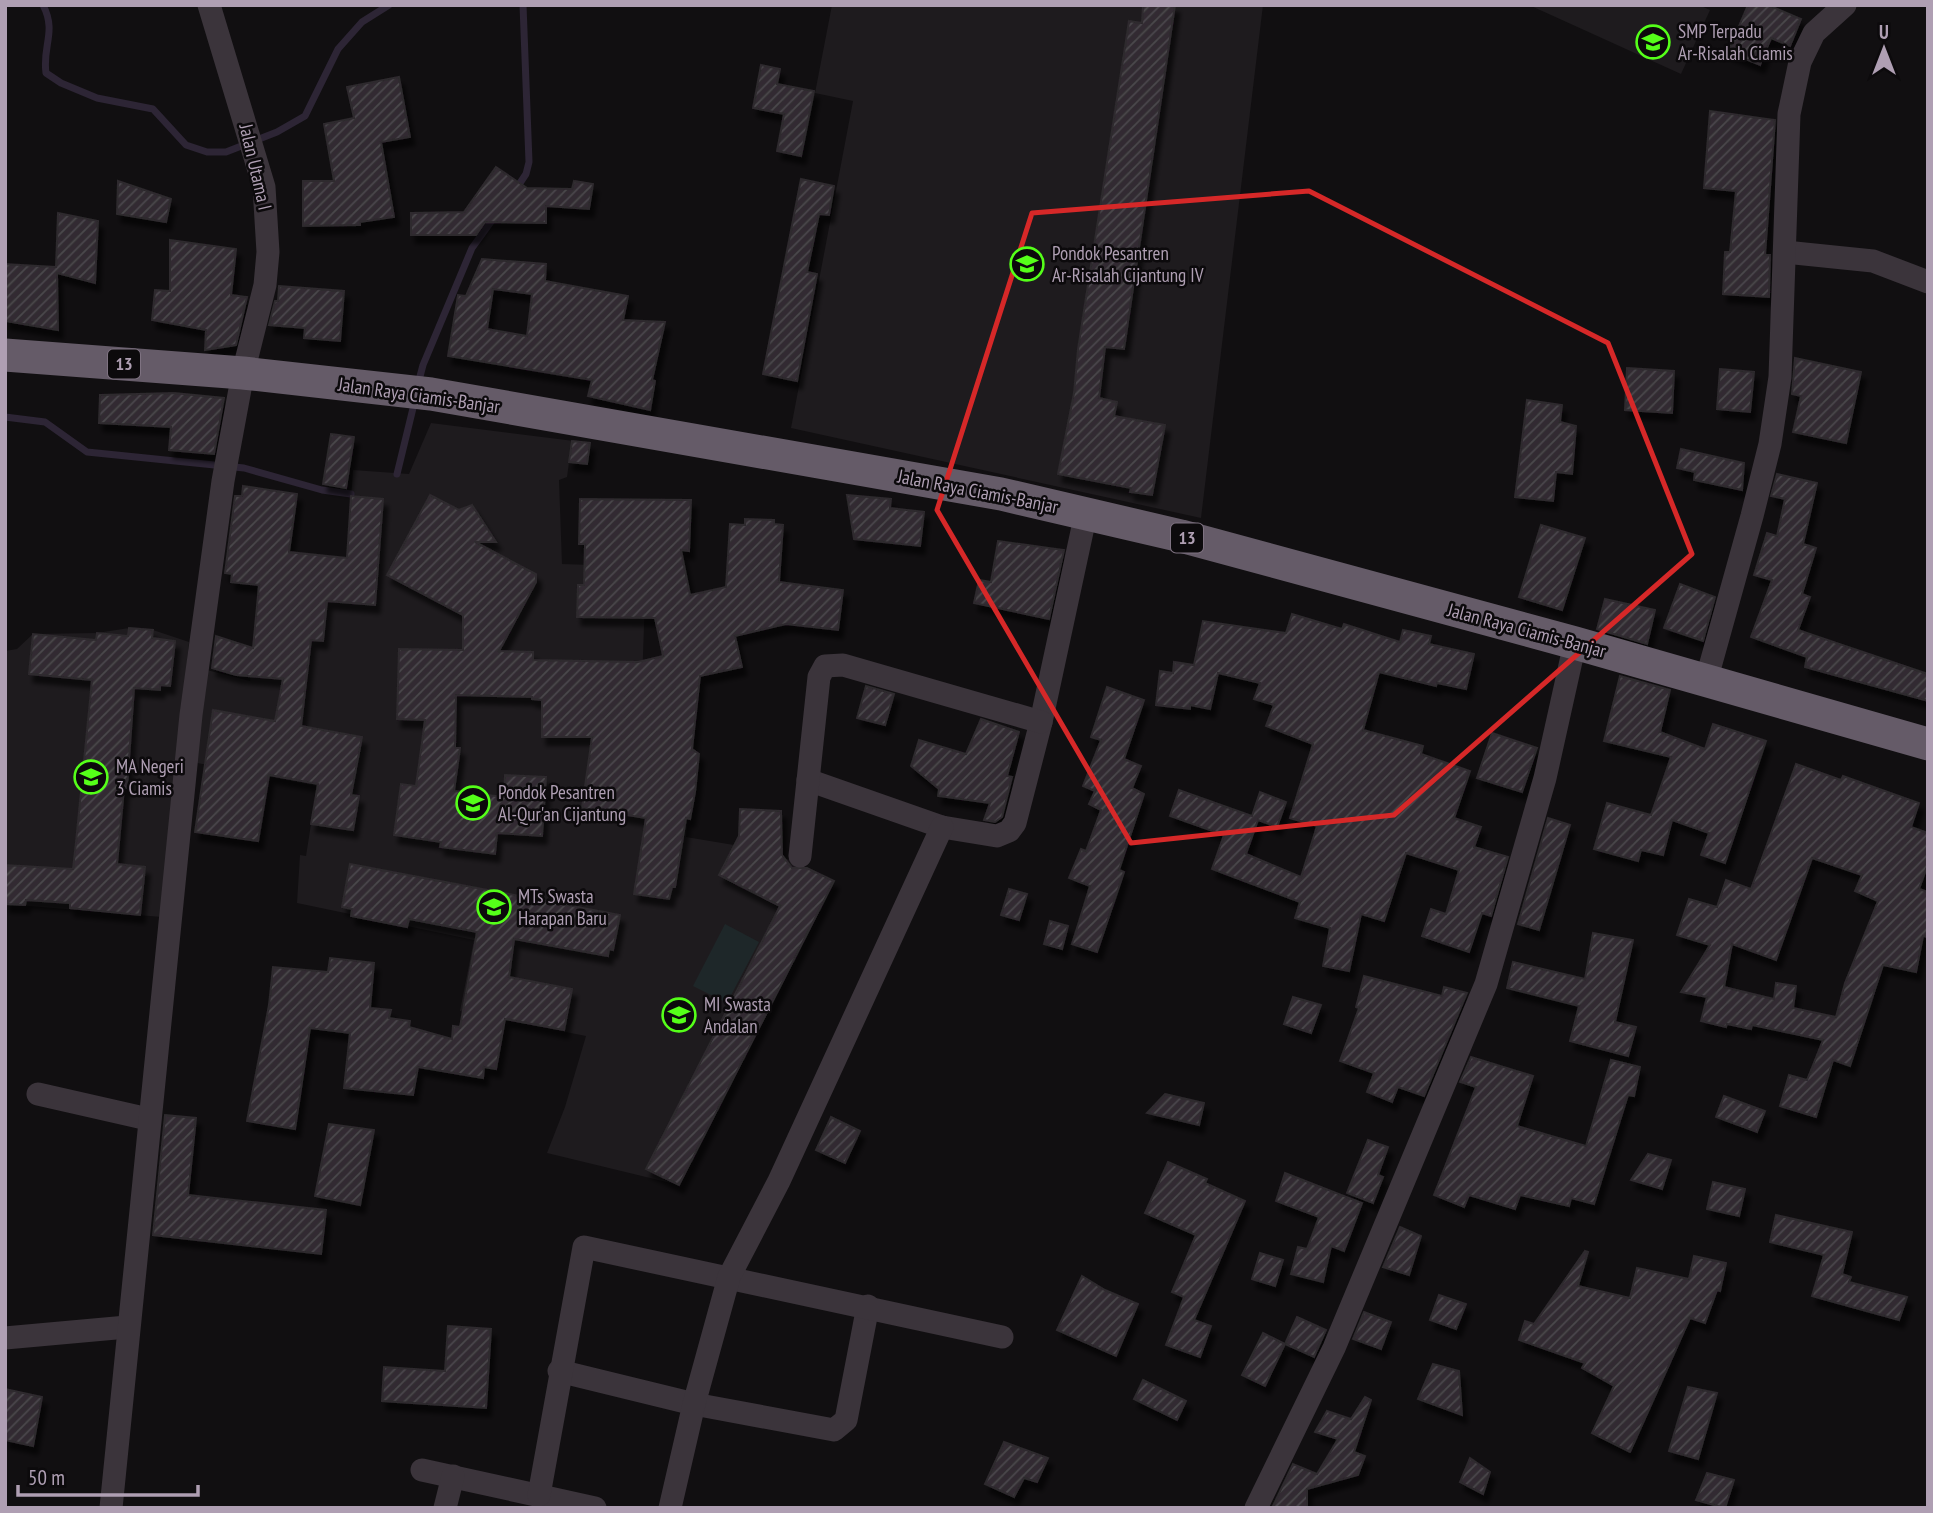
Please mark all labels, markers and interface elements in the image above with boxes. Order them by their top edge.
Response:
north arrow [1849,14,1919,84]
place label: SMP Terpadu Ar-Risalah Ciamis [1678,19,1793,65]
text: U [1879,20,1889,44]
school or university icon: SMP Terpadu Ar-Risalah Ciamis [1634,23,1672,61]
street label: Jalan Utama I [234,121,278,212]
place label: Pondok Pesantren Ar-Risalah Cijantung IV [1052,241,1204,287]
school or university icon: Pondok Pesantren Ar-Risalah Cijantung IV [1008,245,1046,283]
road number: 13 [108,350,140,378]
street label: Jalan Raya Ciamis-Banjar [336,372,502,418]
street label: Jalan Raya Ciamis-Banjar [895,464,1061,518]
road number: 13 [1171,524,1203,552]
street label: Jalan Raya Ciamis-Banjar [1444,597,1609,663]
place label: MA Negeri 3 Ciamis [116,754,184,800]
school or university icon: MA Negeri 3 Ciamis [72,758,110,796]
place label: Pondok Pesantren Al-Qur'an Cijantung [498,780,626,826]
school or university icon: Pondok Pesantren Al-Qur'an Cijantung [454,784,492,822]
place label: MTs Swasta Harapan Baru [518,884,607,930]
school or university icon: MTs Swasta Harapan Baru [475,888,513,926]
place label: MI Swasta Andalan [704,992,771,1038]
school or university icon: MI Swasta Andalan [660,996,698,1034]
scale bar [18,1454,198,1498]
text: 50 m [28,1464,65,1491]

